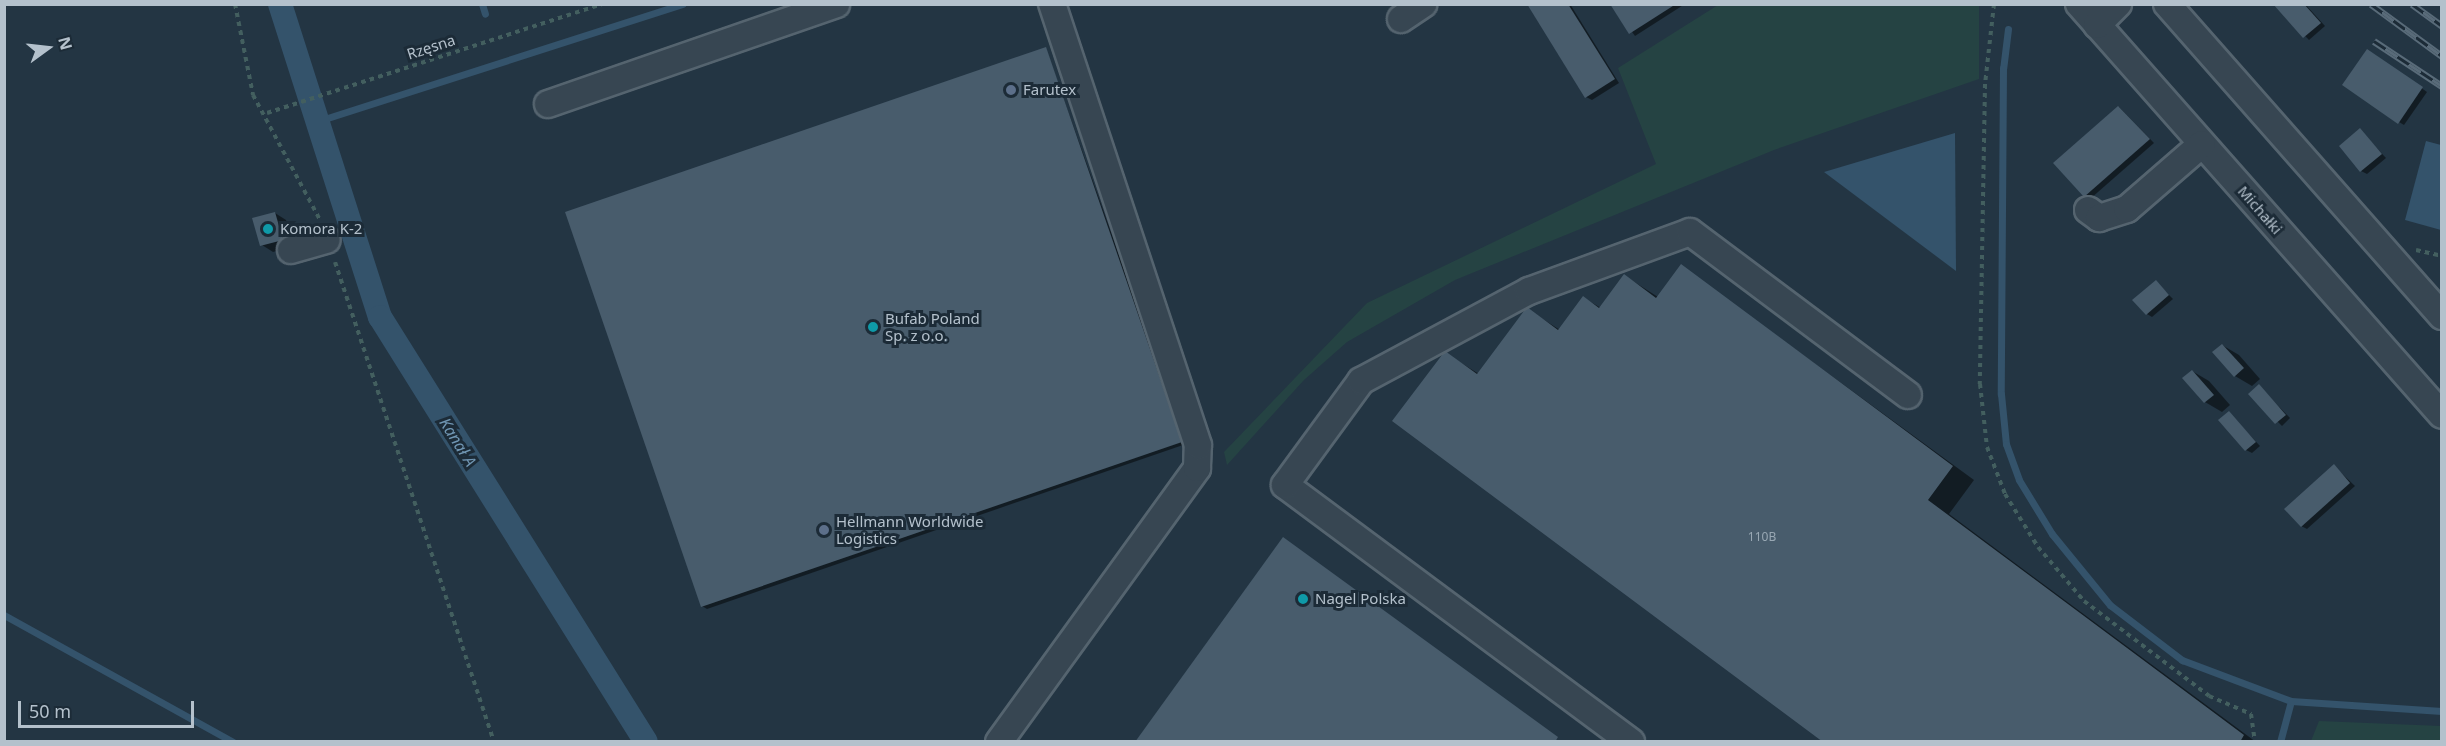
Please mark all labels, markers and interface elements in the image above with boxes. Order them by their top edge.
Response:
north arrow [18,18,78,78]
street label: Rzęsna [405,31,457,63]
text: N [53,34,78,52]
place label: Farutex [1023,81,1076,99]
marker: Farutex [1004,83,1018,97]
street label: Michałki [2234,182,2286,238]
place label: Komora K-2 [280,220,362,238]
marker: Komora K-2 [261,222,275,236]
place label: Bufab Poland Sp. z o.o. [885,309,980,344]
marker: Bufab Poland Sp. z o.o. [866,320,880,334]
water label: Kanał A [436,414,480,470]
place label: Hellmann Worldwide Logistics [836,512,984,547]
marker: Hellmann Worldwide Logistics [817,523,831,537]
house number: 110B [1748,530,1776,544]
place label: Nagel Polska [1315,590,1406,608]
marker: Nagel Polska [1296,592,1310,606]
scale bar [21,689,196,727]
text: 50 m [29,699,71,723]

